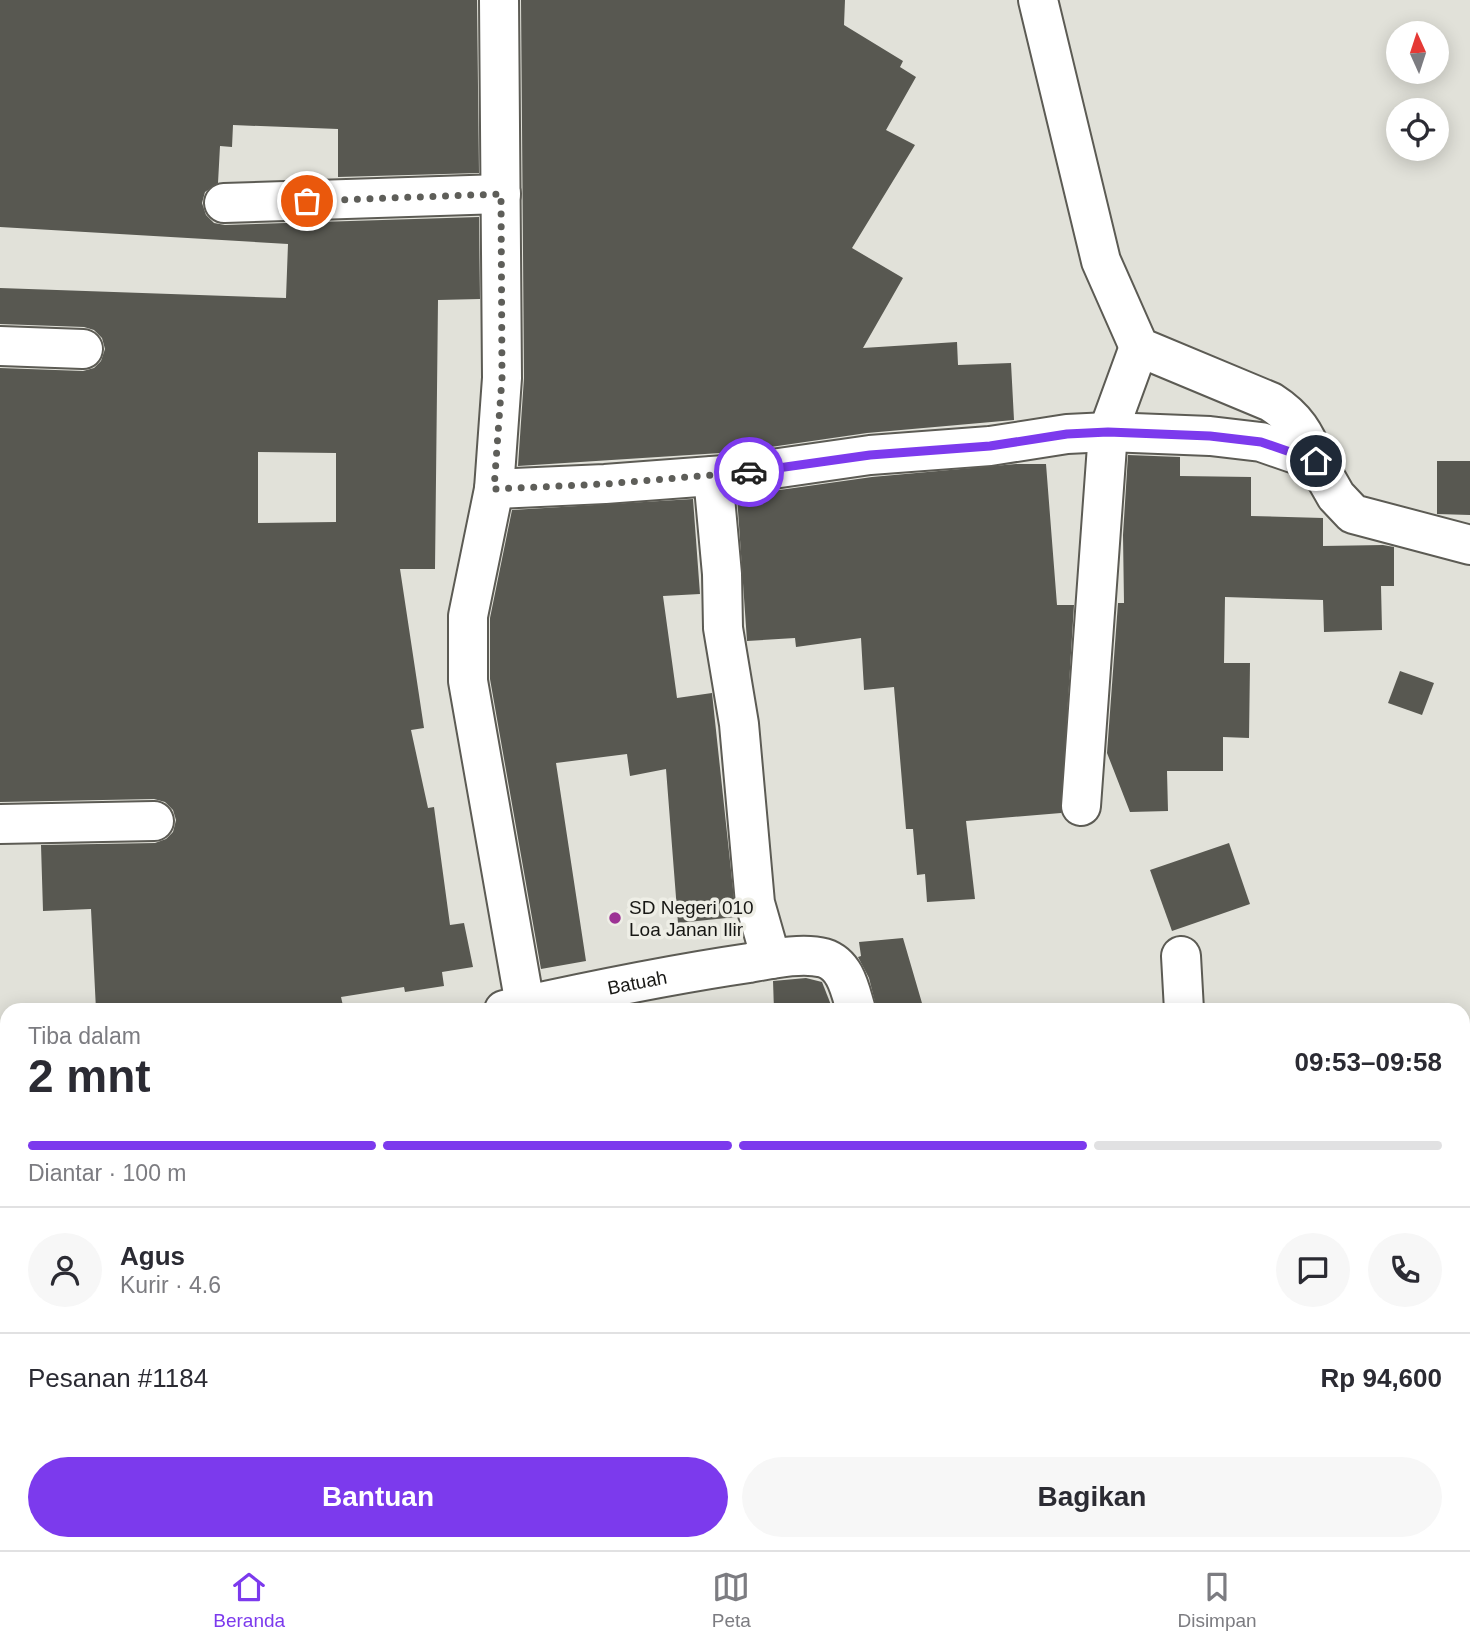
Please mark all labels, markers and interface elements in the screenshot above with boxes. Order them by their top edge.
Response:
north arrow [1386,21,1449,84]
map controls [1386,21,1449,161]
button: locate [1386,98,1449,161]
pin [277,171,337,231]
icon: bag [288,182,326,220]
pin [1286,431,1346,491]
courier [714,437,784,507]
icon: home [1297,442,1335,480]
icon: car [730,453,768,491]
place label: SD Negeri 010 Loa Janan Ilir [629,897,754,940]
marker: SD Negeri 010 Loa Janan Ilir [607,910,623,926]
street label: Batuah [606,967,669,999]
text: Tiba dalam [28,1023,141,1049]
text: 09:53–09:58 [1295,1047,1442,1077]
text: 2 mnt [28,1050,151,1102]
text: Diantar · 100 m [28,1160,187,1186]
button: person [28,1233,102,1307]
button: chat [1276,1233,1350,1307]
button: phone [1368,1233,1442,1307]
text: Agus [120,1241,185,1271]
text: Kurir · 4.6 [120,1272,221,1298]
text: Pesanan #1184 [28,1363,208,1393]
text: Rp 94,600 [1321,1363,1442,1393]
button: Bantuan [28,1457,728,1537]
button: Bagikan [742,1457,1442,1537]
tab: Beranda [213,1568,285,1632]
tab: Peta [712,1568,751,1632]
tab: Disimpan [1177,1568,1257,1632]

